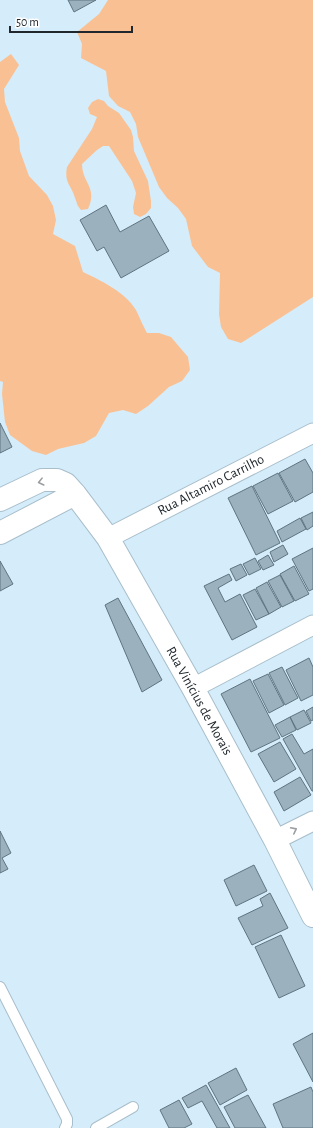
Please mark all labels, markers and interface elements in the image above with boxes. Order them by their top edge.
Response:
scale bar [10,8,132,34]
text: 50 m [16,16,39,28]
street label: Rua Altamiro Carrilho [155,452,267,518]
one-way arrow [38,477,45,485]
street label: Rua Vinícius de Morais [163,644,235,758]
one-way arrow [290,828,297,835]

